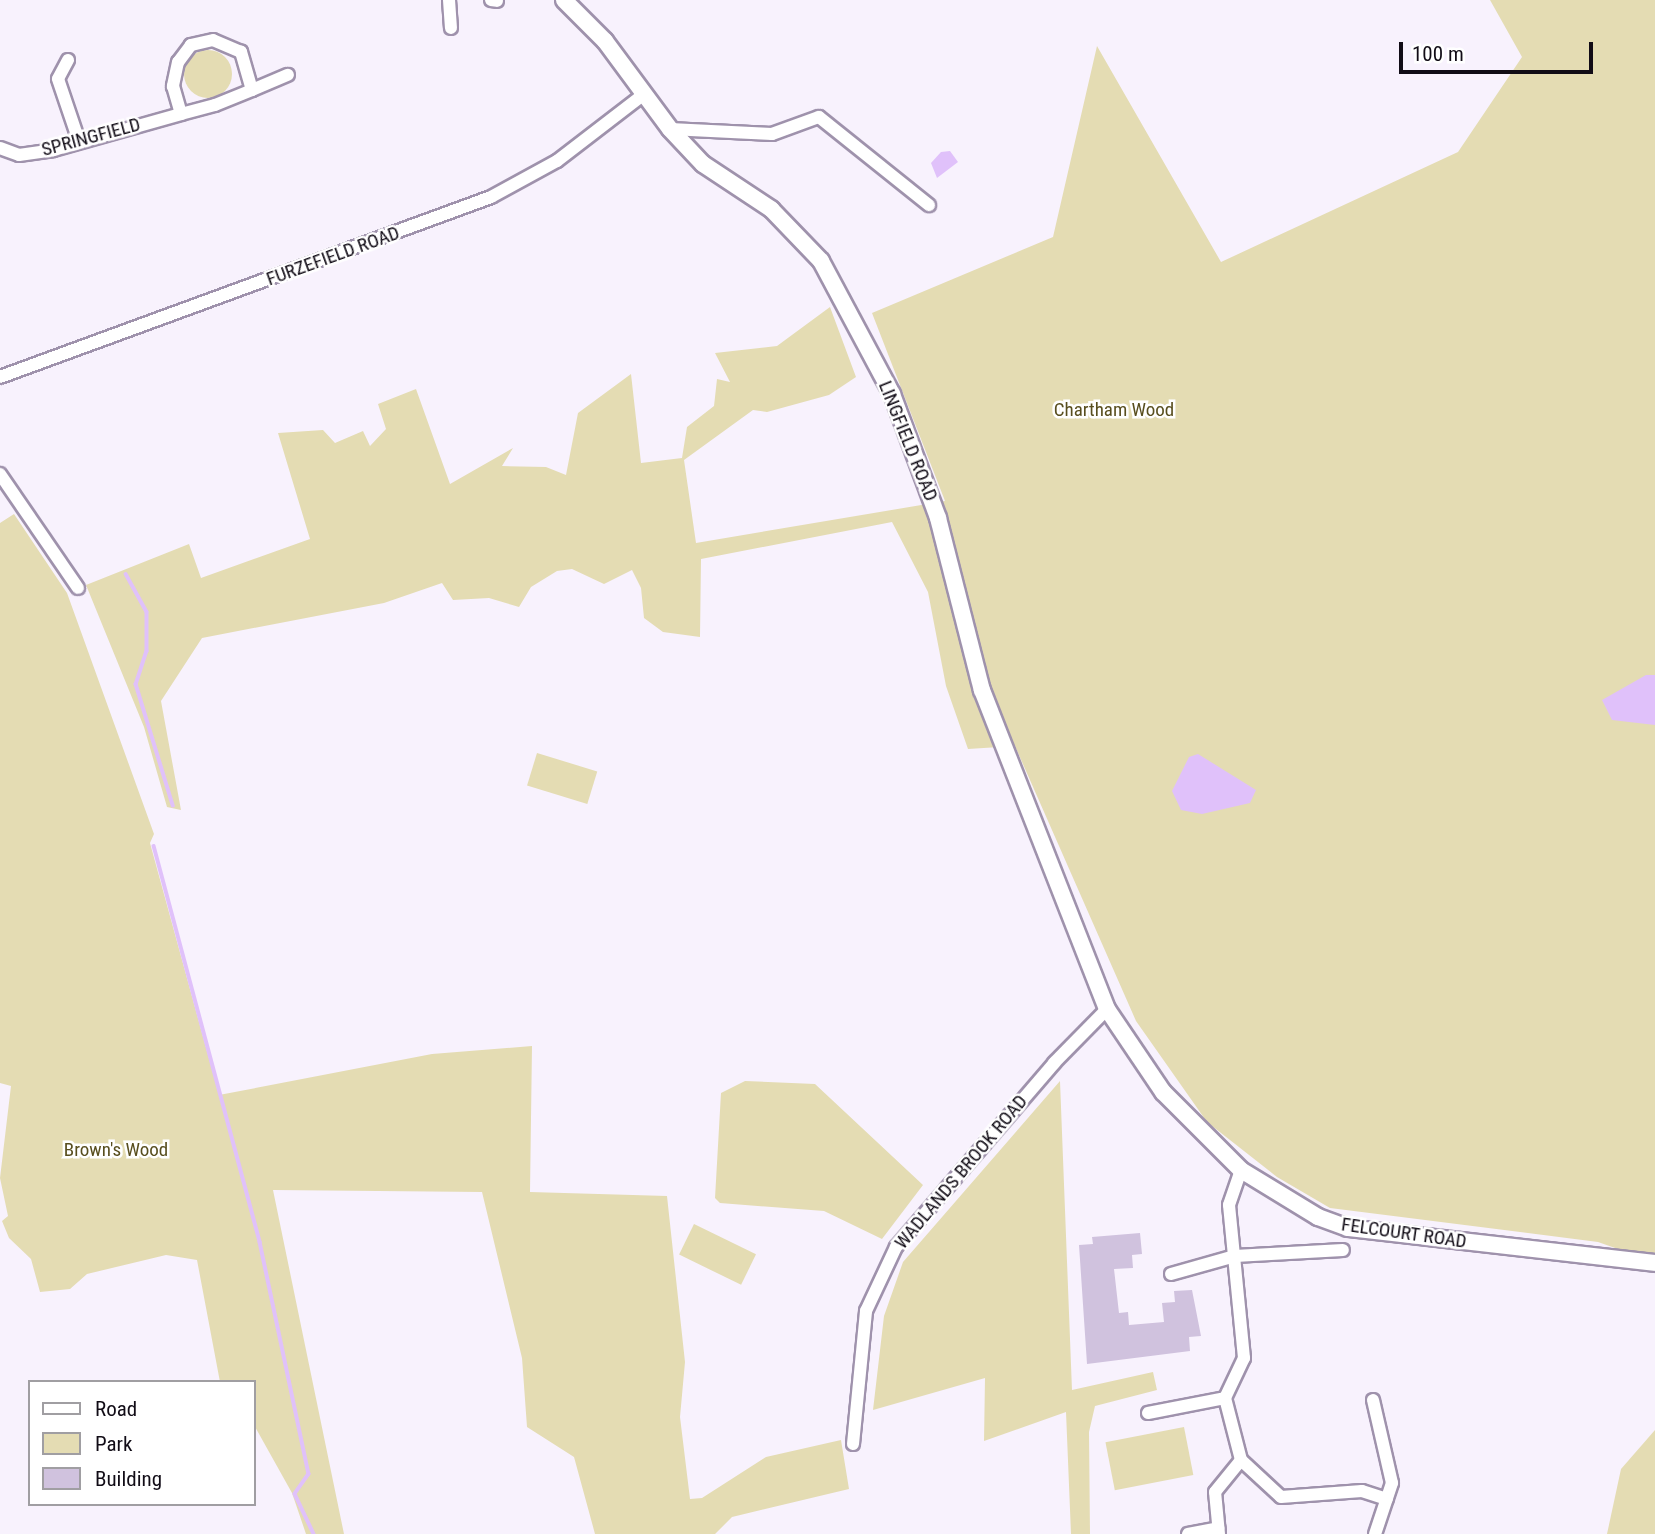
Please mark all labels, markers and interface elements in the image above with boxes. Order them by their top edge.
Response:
scale bar [1403,28,1597,72]
text: 100 m [1412,42,1464,66]
street label: SPRINGFIELD [39,113,143,161]
street label: FURZEFIELD ROAD [263,221,403,291]
street label: LINGFIELD ROAD [874,378,942,504]
park label: Chartham Wood [1054,399,1174,421]
street label: WADLANDS BROOK ROAD [890,1090,1032,1254]
park label: Brown's Wood [64,1139,168,1161]
street label: FELCOURT ROAD [1340,1213,1468,1253]
legend [28,1380,256,1506]
text: Road [95,1397,137,1421]
text: Park [95,1432,132,1456]
text: Building [95,1467,162,1491]

